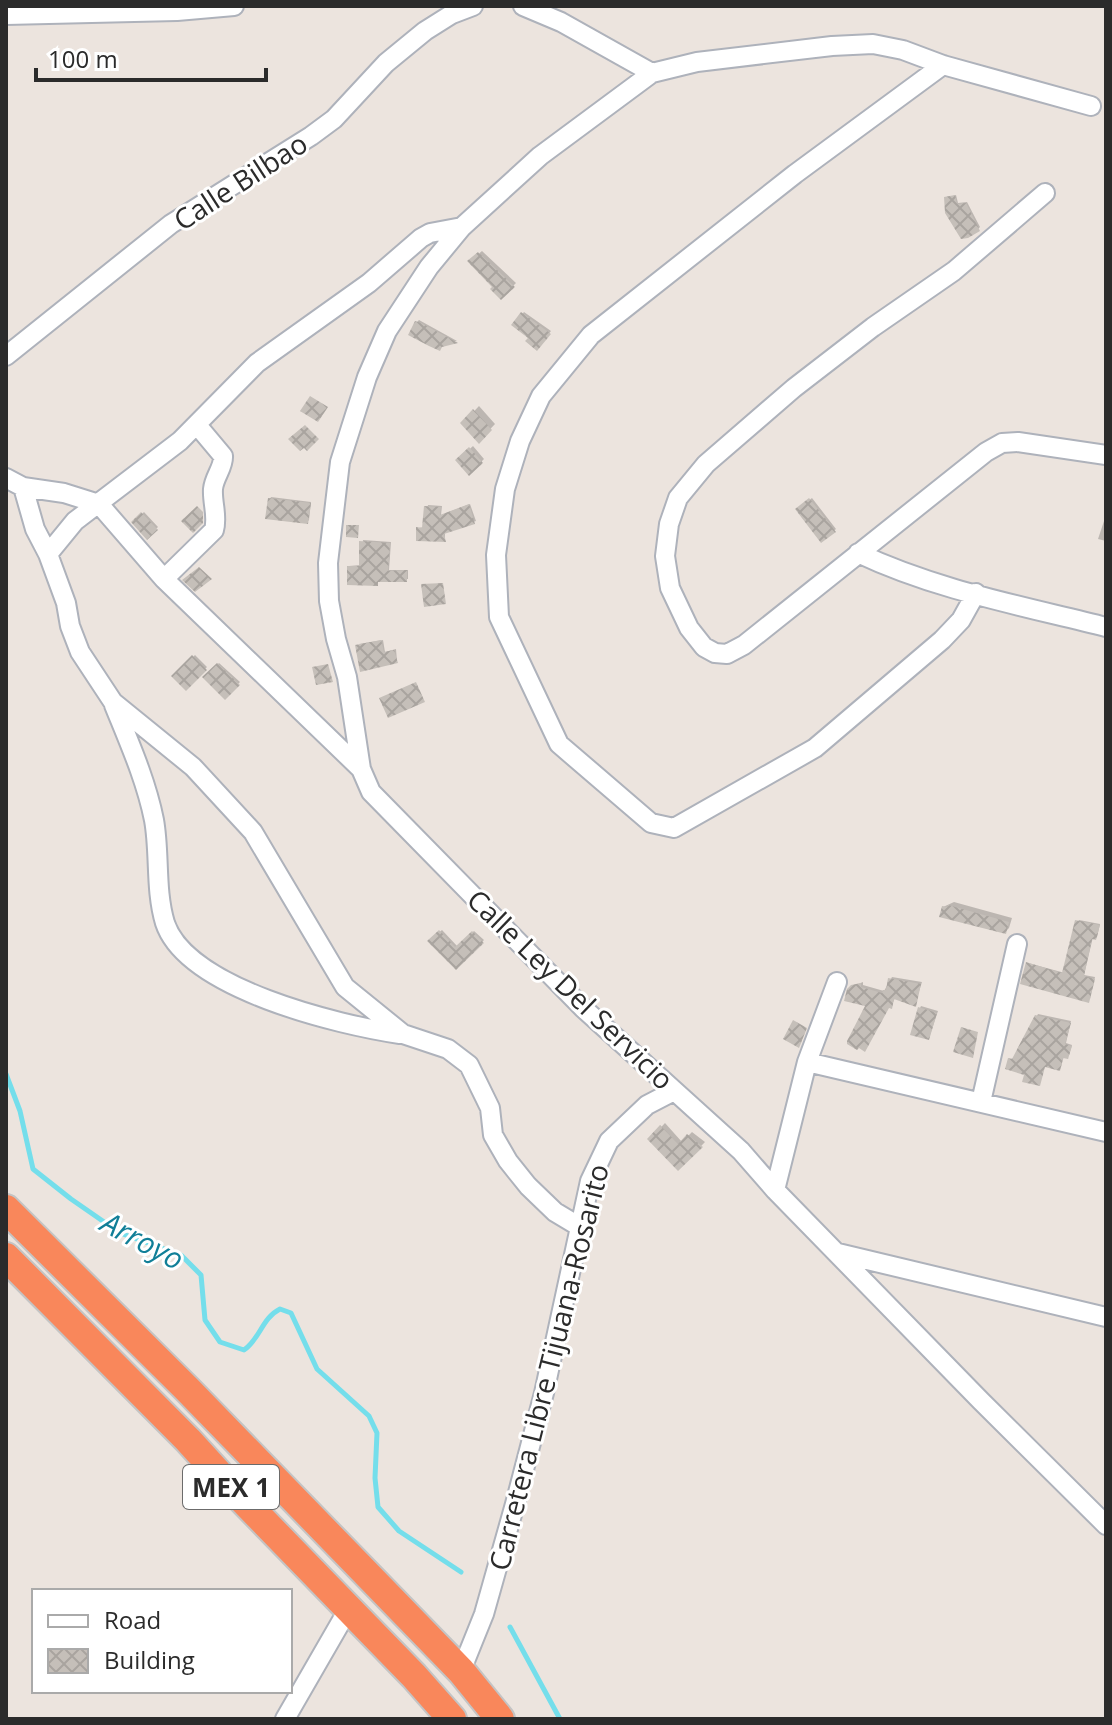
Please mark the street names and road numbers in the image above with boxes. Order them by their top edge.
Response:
street label: Calle Bilbao [166,124,314,238]
street label: Calle Ley Del Servicio [460,880,682,1098]
street label: Carretera Libre Tijuana-Rosarito [479,1160,617,1574]
road number: MEX 1 [183,1465,279,1509]

